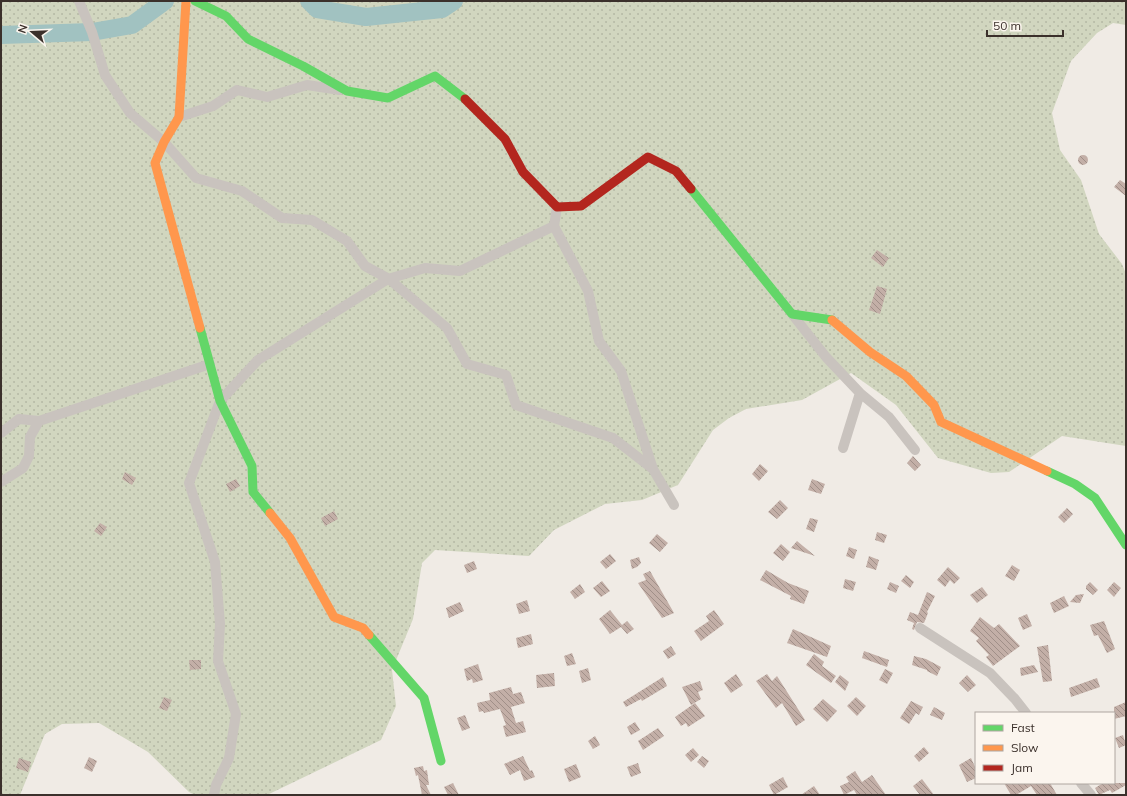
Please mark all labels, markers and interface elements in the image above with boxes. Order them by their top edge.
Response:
north arrow [12,12,52,52]
scale bar [987,12,1063,38]
text: 50 m [993,18,1021,33]
text: N [15,23,31,35]
legend [975,712,1115,784]
text: Fast [1011,720,1035,735]
text: Slow [1011,740,1039,755]
text: Jam [1011,760,1033,775]

